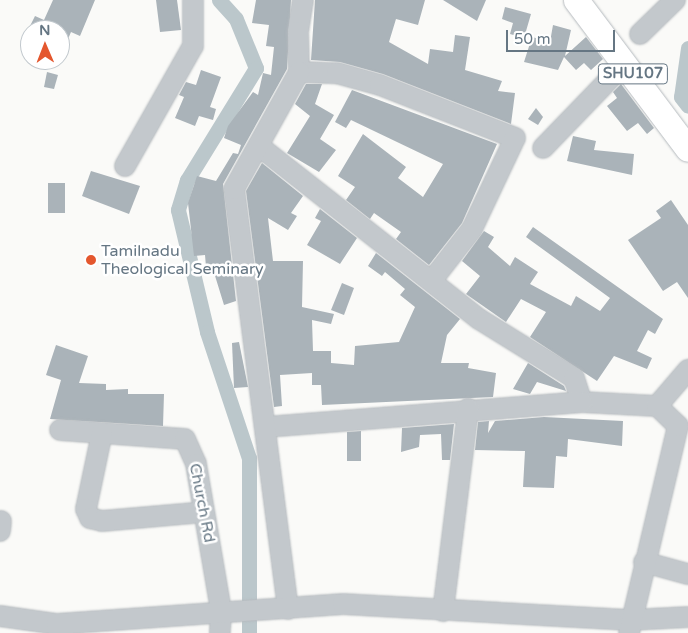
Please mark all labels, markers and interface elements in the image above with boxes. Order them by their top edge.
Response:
north arrow [20,20,70,70]
scale bar [508,20,617,52]
text: N [39,22,51,39]
text: 50 m [514,30,551,48]
road number: SHU107 [597,62,669,86]
place label: Tamilnadu Theological Seminary [101,241,264,279]
marker: Tamilnadu Theological Seminary [85,254,97,266]
street label: Church Rd [185,462,219,544]

